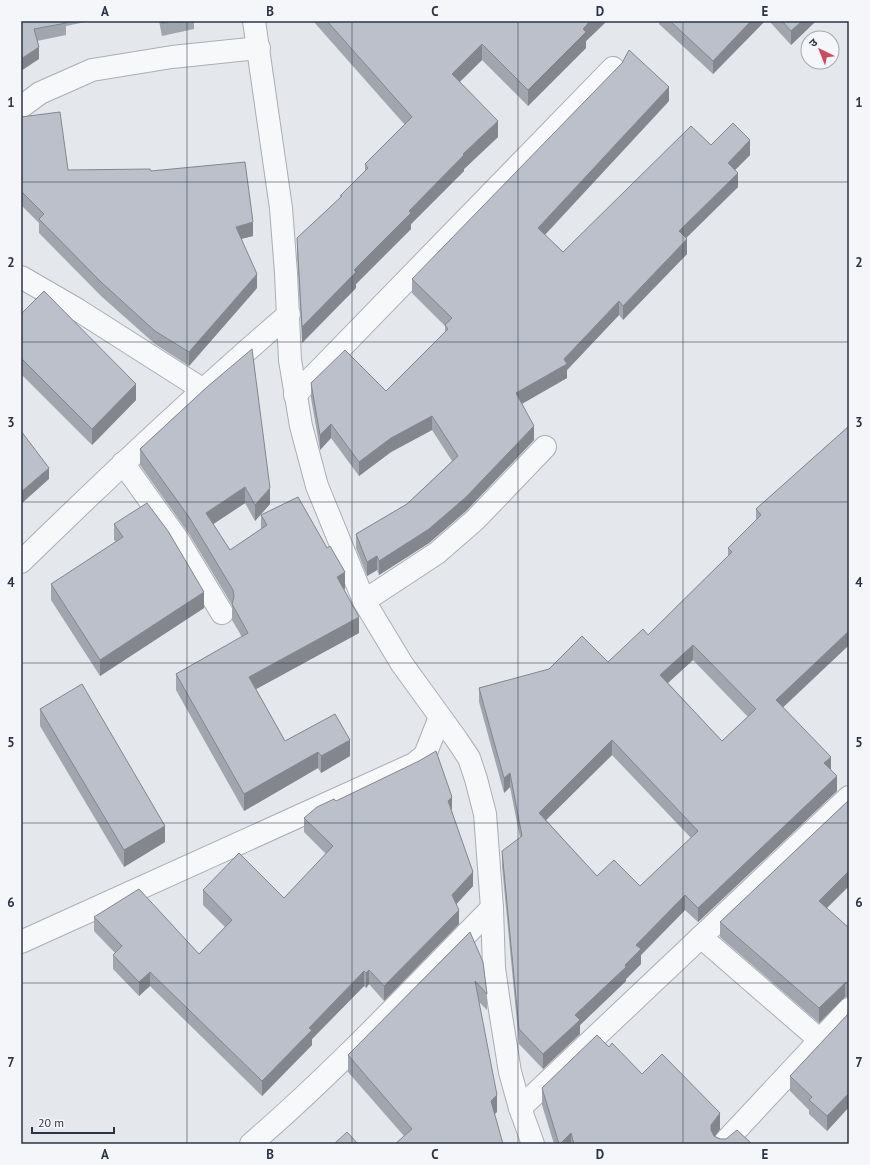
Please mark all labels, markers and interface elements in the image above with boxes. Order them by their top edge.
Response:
text: A [101,3,109,20]
text: B [266,3,274,20]
text: C [431,3,439,20]
text: D [596,3,604,20]
text: E [762,3,769,20]
north arrow [800,30,840,70]
text: उ [806,35,821,50]
text: 1 [7,94,15,111]
text: 1 [855,94,863,111]
text: 2 [7,254,15,271]
text: 2 [855,254,863,271]
text: 3 [7,414,15,431]
text: 3 [855,414,863,431]
text: 4 [7,574,15,591]
text: 4 [855,574,863,591]
text: 5 [7,734,15,751]
text: 5 [855,734,863,751]
text: 6 [7,894,15,911]
text: 6 [855,894,863,911]
text: 7 [7,1054,15,1071]
text: 7 [855,1054,863,1071]
scale bar [32,1109,114,1135]
text: 20 m [38,1115,64,1130]
text: A [101,1146,109,1163]
text: B [266,1146,274,1163]
text: C [431,1146,439,1163]
text: D [596,1146,604,1163]
text: E [762,1146,769,1163]

